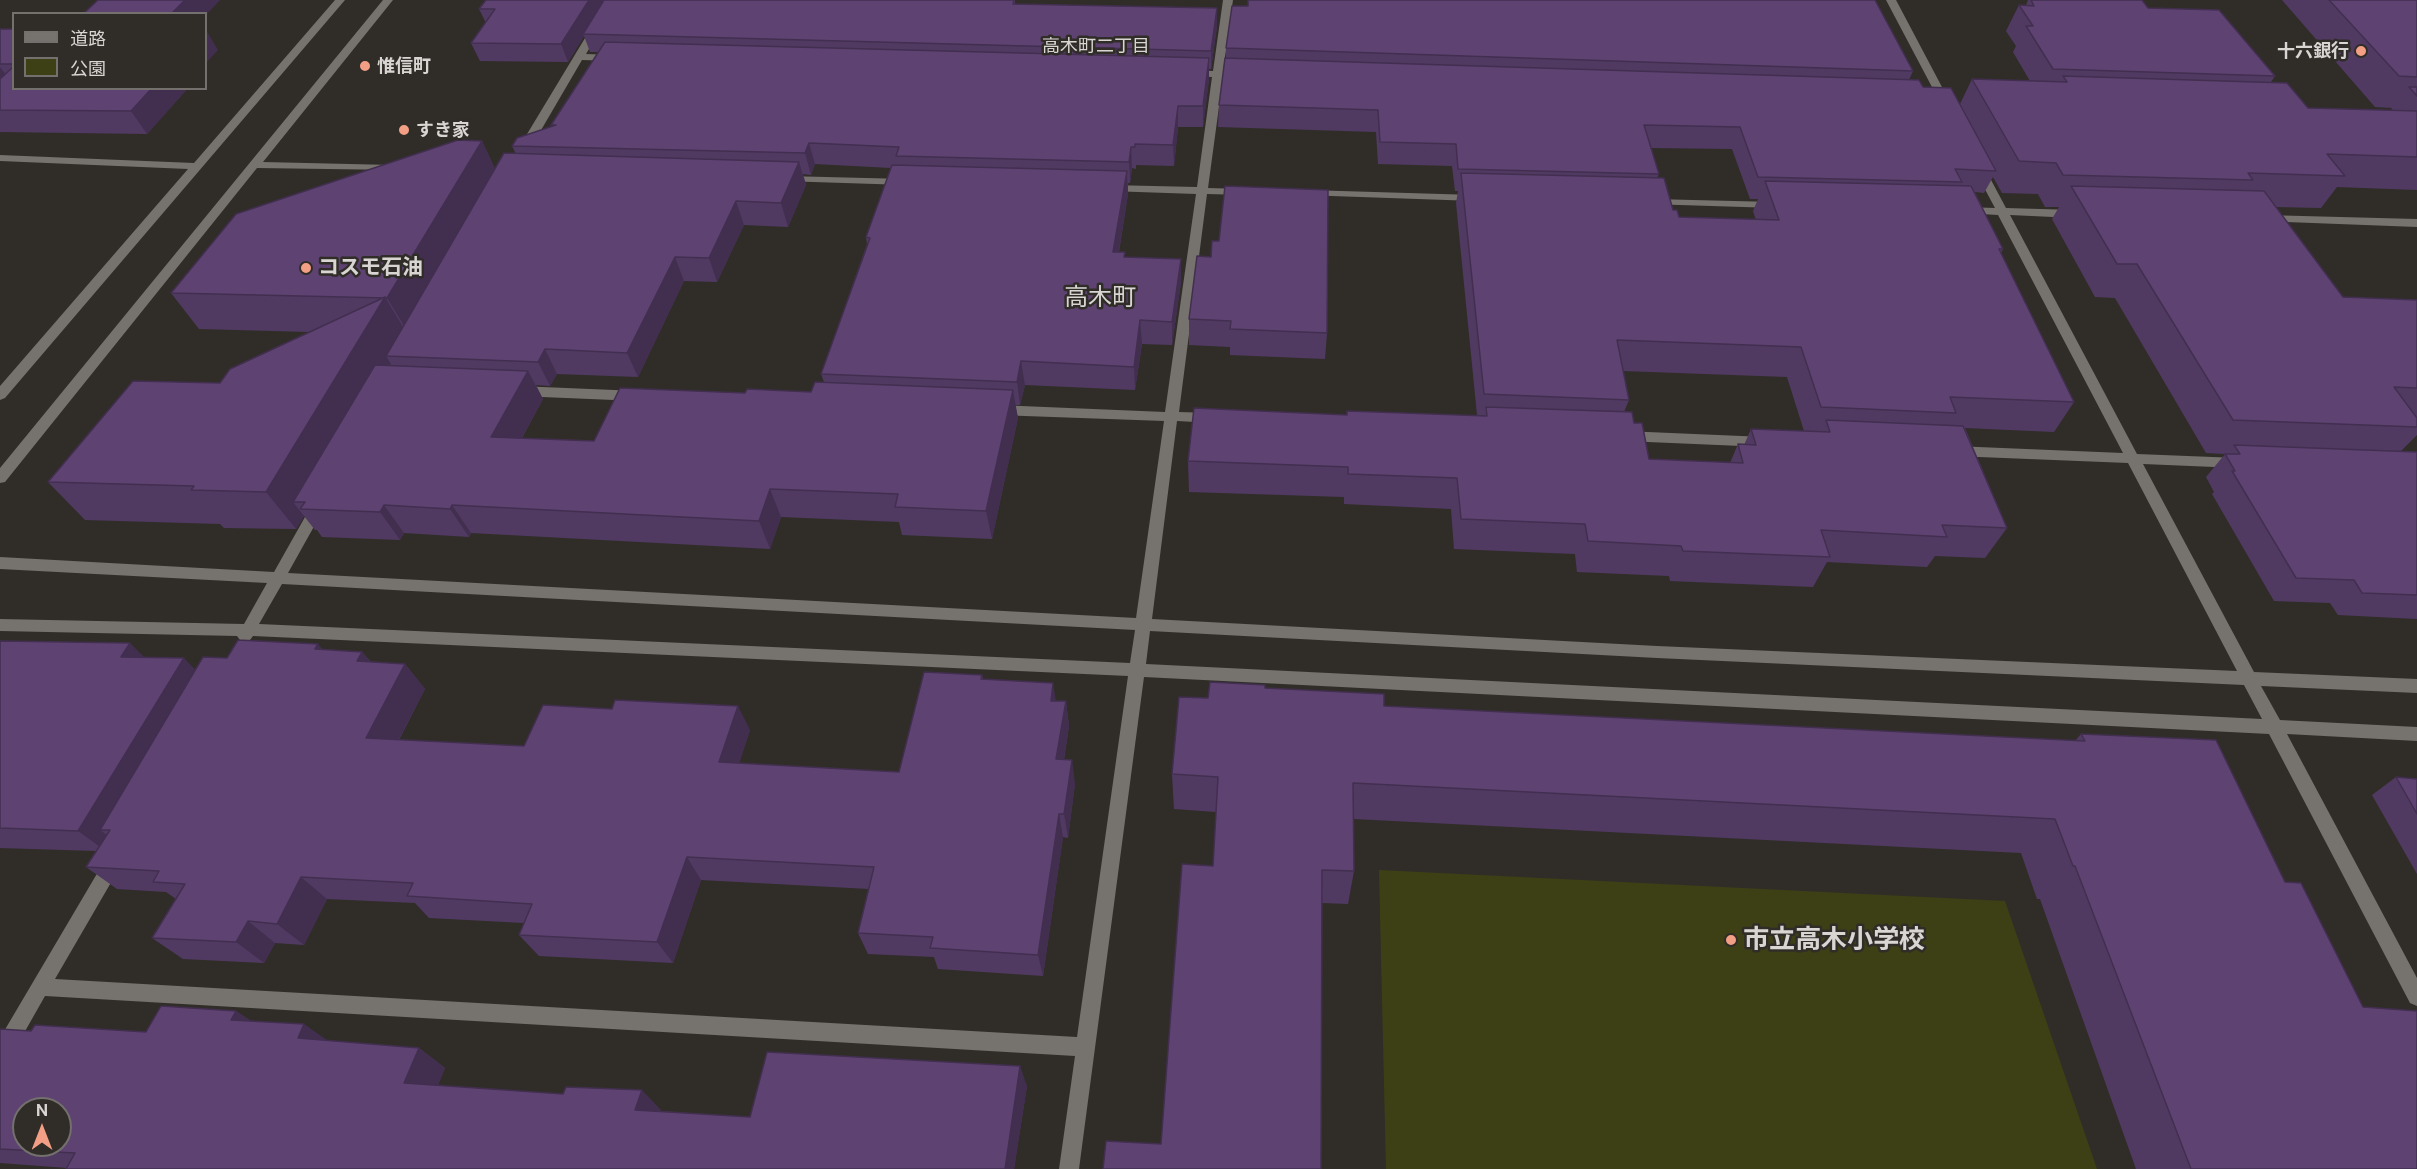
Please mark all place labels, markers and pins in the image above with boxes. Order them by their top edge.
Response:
place label: 十六銀行 [2277,40,2349,62]
marker: 十六銀行 [2354,44,2368,58]
place label: 惟信町 [377,55,431,77]
marker: 惟信町 [358,59,372,73]
place label: すき家 [416,119,470,141]
marker: すき家 [397,123,411,137]
place label: コスモ石油 [318,255,423,281]
marker: コスモ石油 [299,261,313,275]
place label: 市立高木小学校 [1743,924,1925,956]
marker: 市立高木小学校 [1724,933,1738,947]

